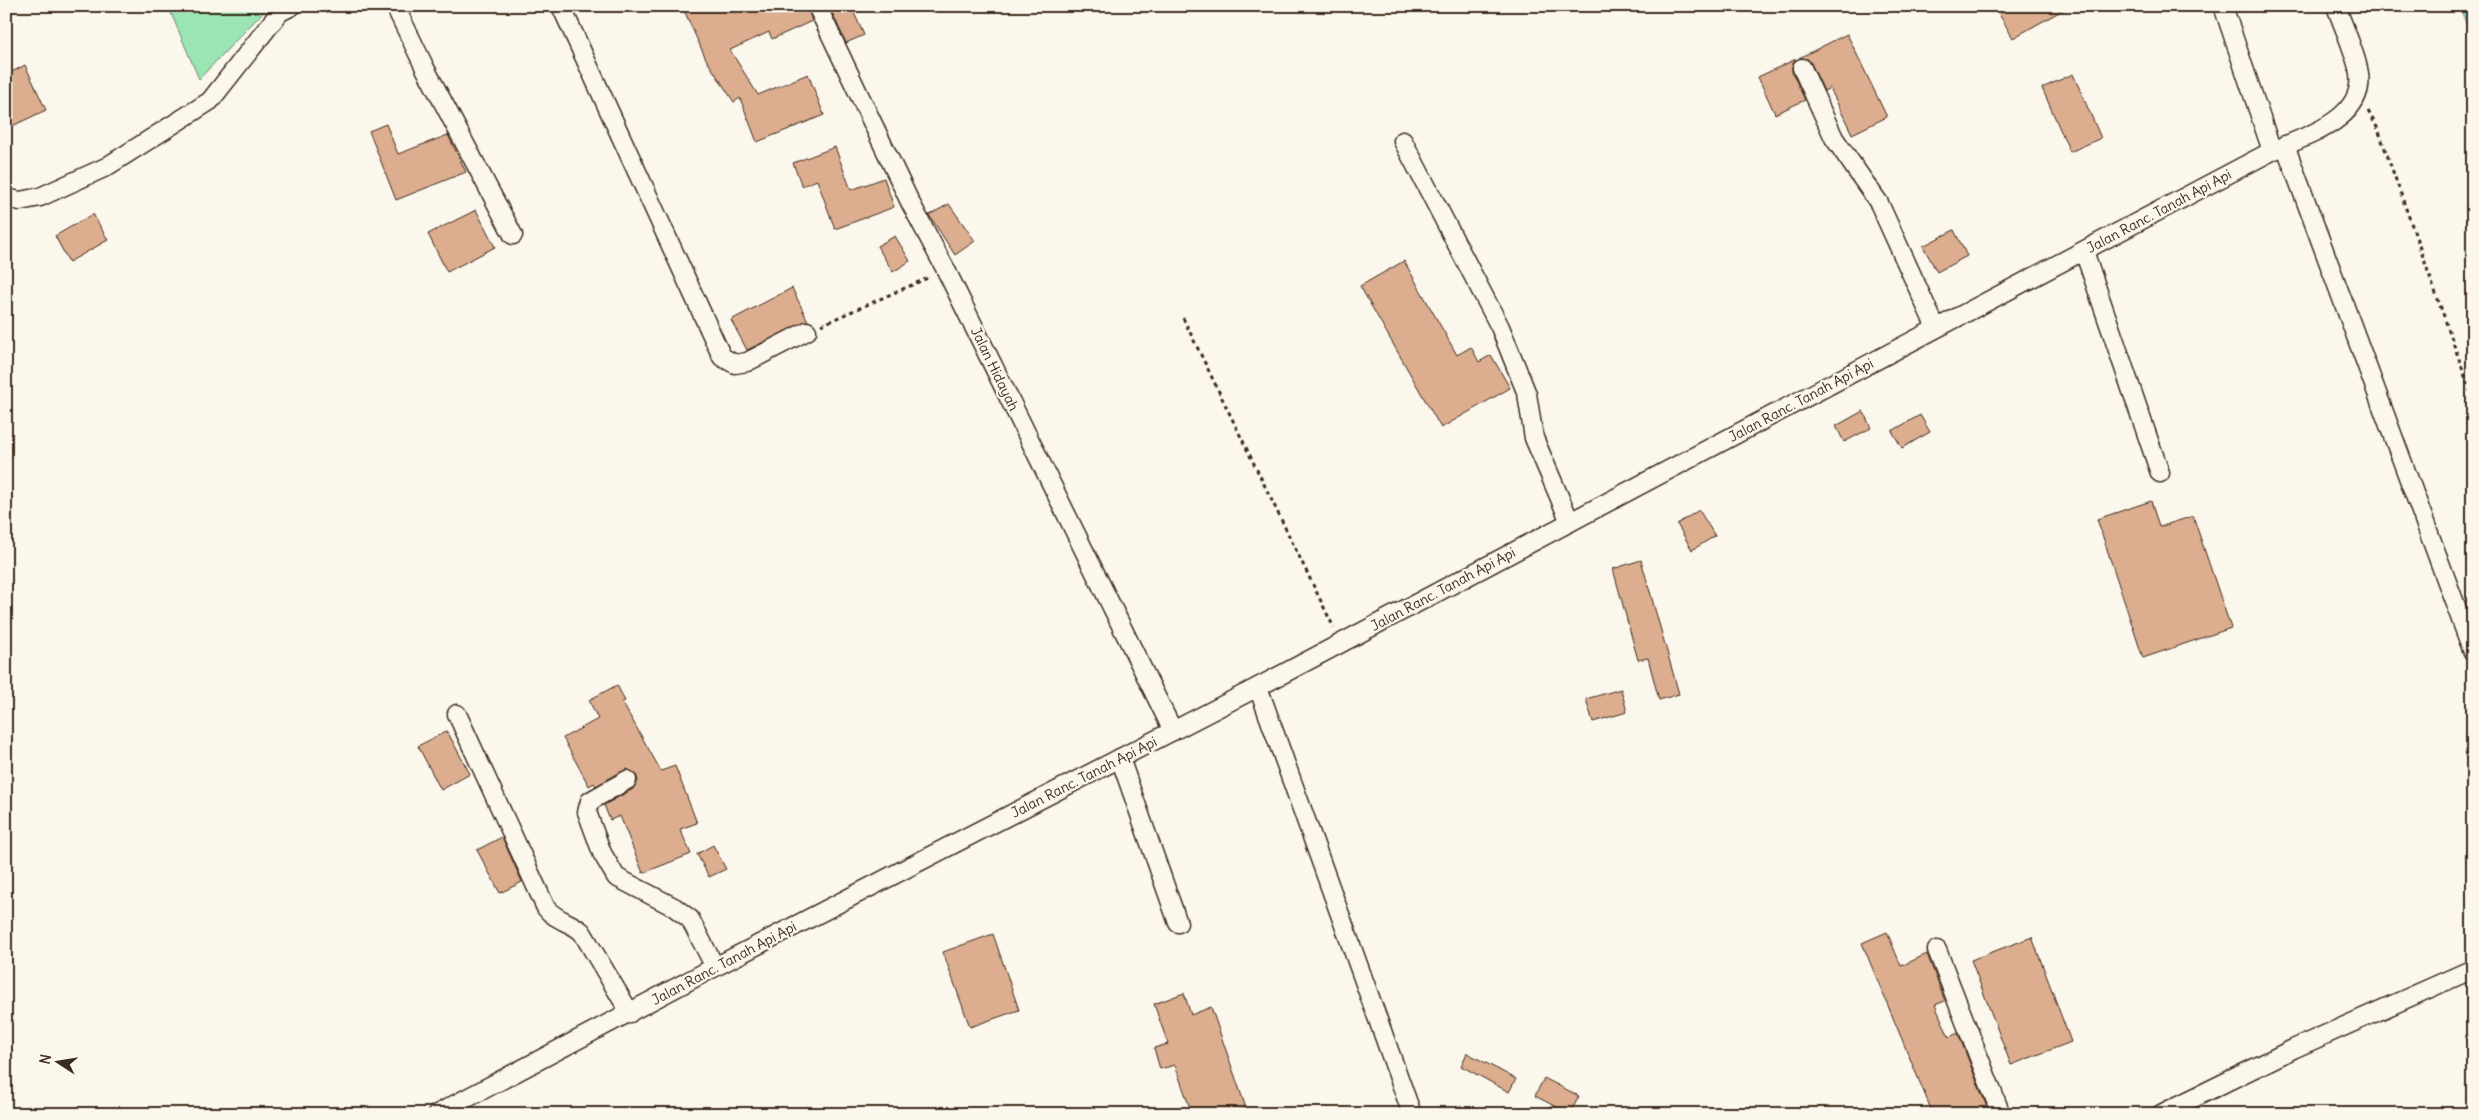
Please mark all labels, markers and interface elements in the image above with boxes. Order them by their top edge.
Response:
street label: Jalan Ranc. Tanah Api Api [2084,165,2234,257]
street label: Jalan Hidayah [967,324,1023,414]
street label: Jalan Ranc. Tanah Api Api [1726,354,1876,446]
street label: Jalan Ranc. Tanah Api Api [1368,543,1518,635]
street label: Jalan Ranc. Tanah Api Api [1008,732,1160,822]
street label: Jalan Ranc. Tanah Api Api [649,917,799,1009]
north arrow [32,1038,82,1088]
text: N [35,1053,55,1066]

